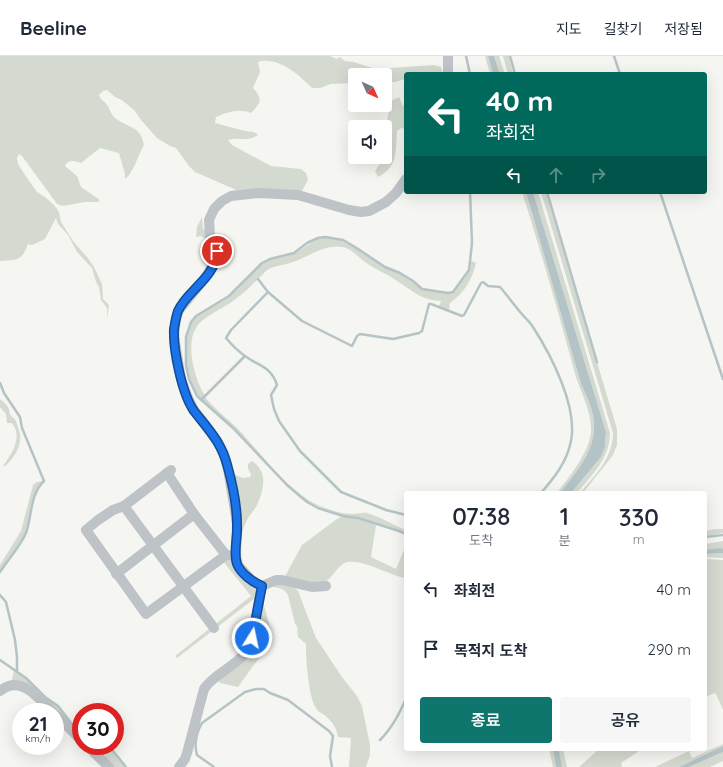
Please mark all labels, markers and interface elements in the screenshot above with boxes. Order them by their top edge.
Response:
text: Beeline [20,16,87,40]
text: 지도 [556,20,582,38]
text: 길찾기 [604,20,642,38]
text: 저장됨 [664,20,703,38]
north arrow [348,68,392,112]
map controls [348,68,392,164]
text: 40 m [486,83,553,118]
icon: left [420,88,472,140]
button: sound [348,120,392,164]
text: 좌회전 [486,121,536,144]
icon: left [503,164,525,186]
icon: ahead [545,164,567,186]
icon: right [587,164,609,186]
pin [200,234,234,268]
icon: arrive [206,240,228,262]
text: 07:38 [452,501,510,531]
text: 1 [560,501,569,531]
text: 330 [619,502,659,532]
text: m [633,531,645,547]
text: 도착 [469,532,493,548]
text: 분 [558,532,570,548]
icon: left [420,578,442,600]
text: 40 m [656,580,691,599]
text: 좌회전 [454,581,495,600]
position arrow [231,617,273,659]
icon: arrive [420,638,442,660]
text: 290 m [648,640,691,659]
text: 목적지 도착 [454,641,527,660]
button: 종료 [420,697,552,743]
button: 공유 [560,697,691,743]
speed limit sign: 30 [72,703,124,755]
text: 21 [28,711,48,736]
text: km/h [25,732,51,745]

